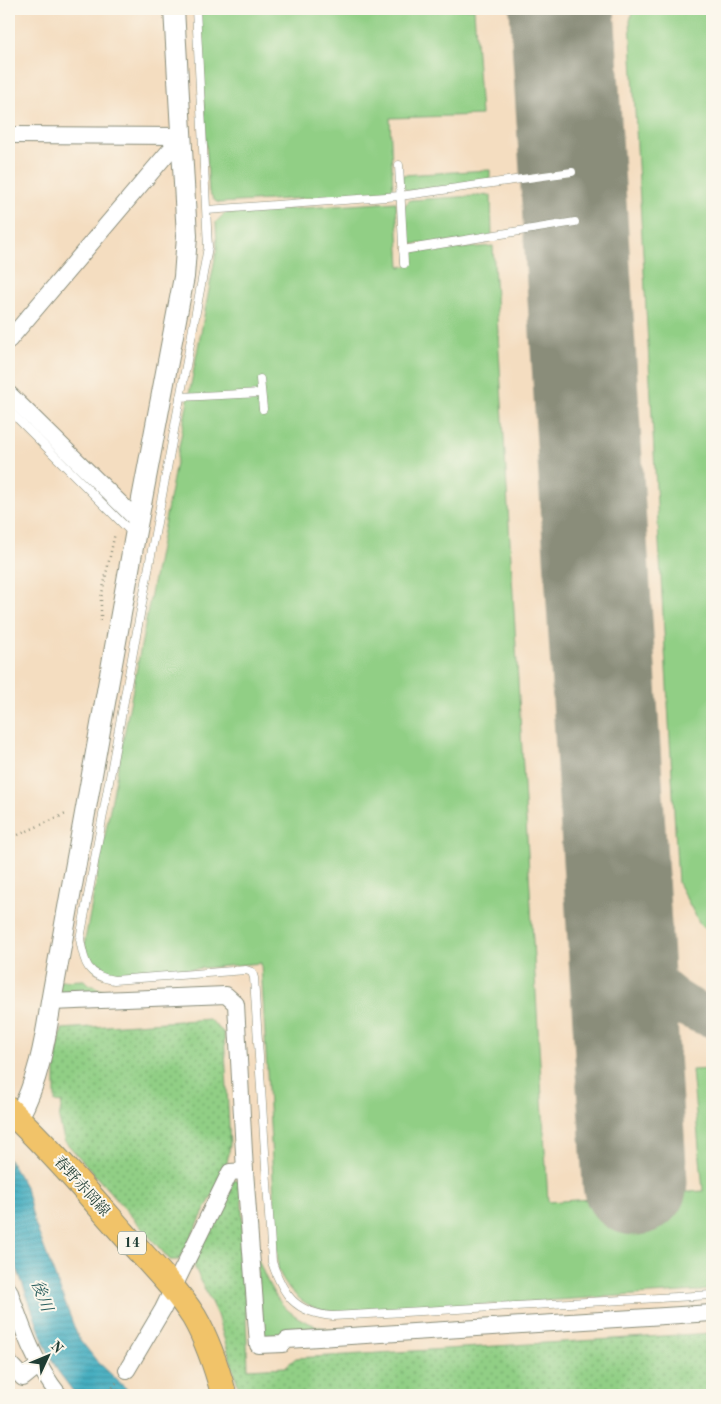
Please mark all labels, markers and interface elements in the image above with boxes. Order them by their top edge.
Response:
street label: 春野赤岡線 [50,1153,113,1220]
road number: 14 [118,1232,146,1254]
water label: 後川 [28,1277,57,1316]
north arrow [22,1332,72,1382]
text: N [48,1339,66,1357]

